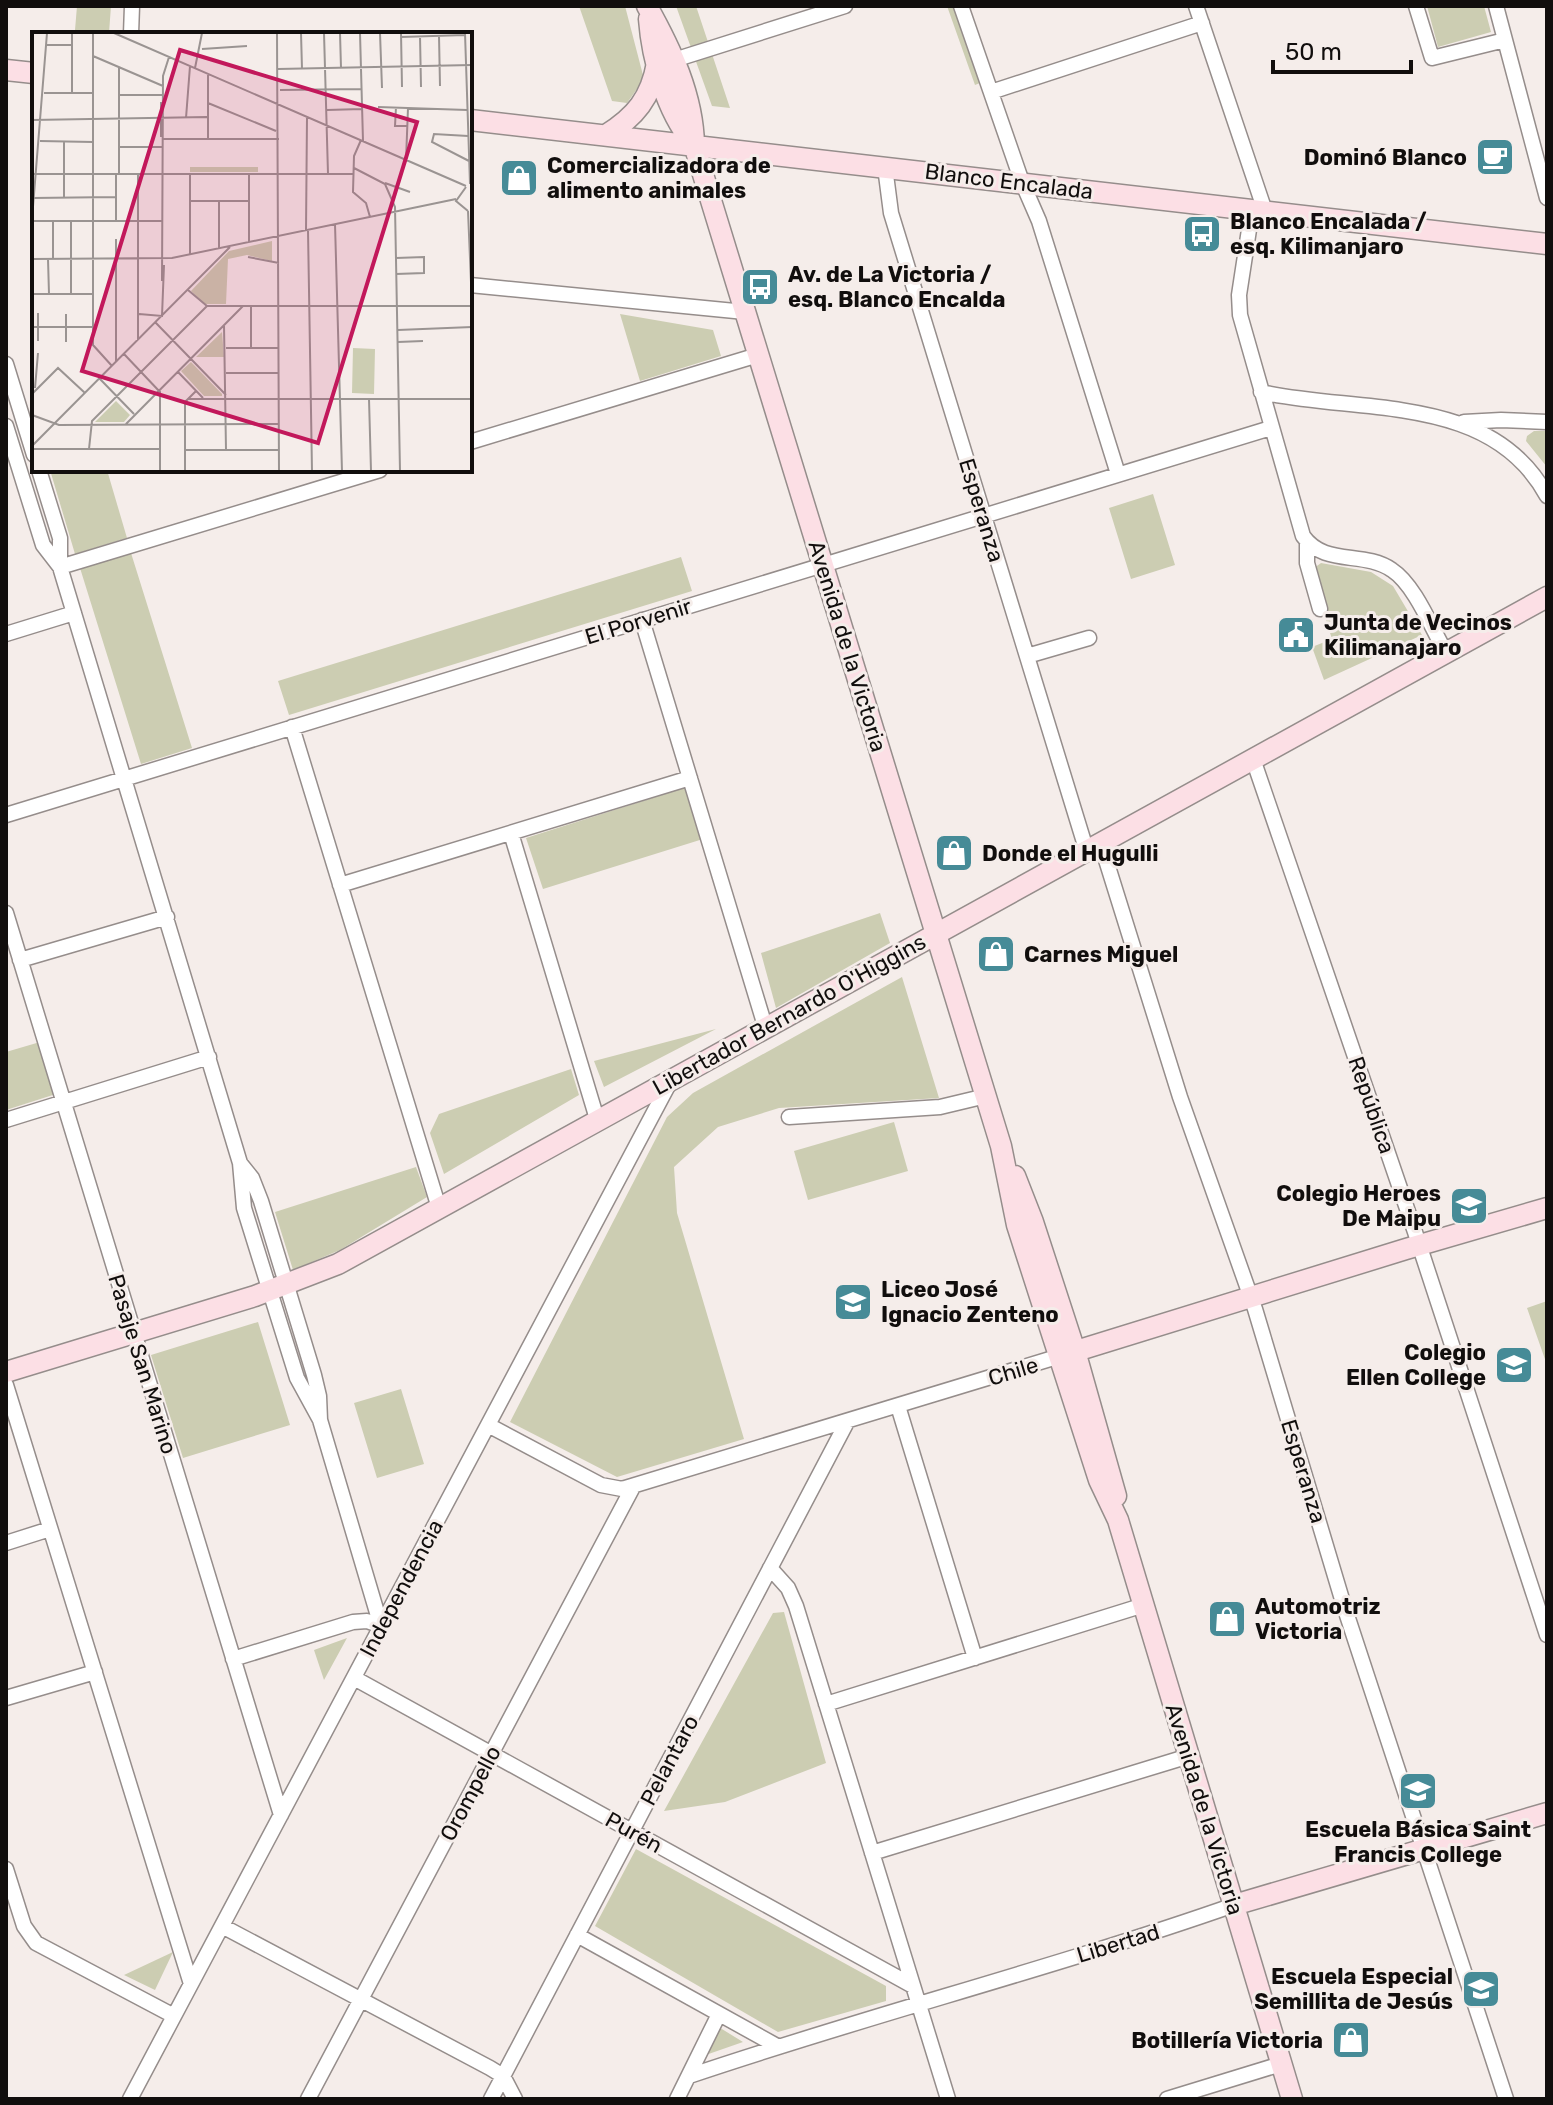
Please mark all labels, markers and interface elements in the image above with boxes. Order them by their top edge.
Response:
scale bar [1273,24,1411,74]
inset map [32,32,472,472]
text: 50 m [1285,38,1342,66]
cafe icon: Dominó Blanco [1474,136,1516,178]
place label: Dominó Blanco [1304,144,1467,171]
place label: Comercializadora de alimento animales [547,152,771,204]
shop icon: Comercializadora de alimento animales [498,157,540,199]
street label: Blanco Encalada [923,158,1095,205]
place label: Blanco Encalada / esq. Kilimanjaro [1230,208,1427,260]
bus stop icon: Blanco Encalada / esq. Kilimanjaro [1181,213,1223,255]
place label: Av. de La Victoria / esq. Blanco Encalda [788,261,1005,313]
bus stop icon: Av. de La Victoria / esq. Blanco Encalda [739,266,781,308]
street label: Esperanza [953,455,1010,565]
street label: Avenida de la Victoria [803,537,893,755]
street label: El Porvenir [582,592,695,650]
place label: Junta de Vecinos Kilimanajaro [1324,609,1512,661]
public building icon: Junta de Vecinos Kilimanajaro [1275,614,1317,656]
shop icon: Donde el Hugulli [933,832,975,874]
place label: Donde el Hugulli [982,840,1158,867]
street label: Libertador Bernardo O'Higgins [648,928,931,1101]
shop icon: Carnes Miguel [975,933,1017,975]
place label: Carnes Miguel [1024,941,1178,968]
street label: República [1342,1053,1401,1157]
place label: Colegio Heroes De Maipu [1276,1180,1441,1232]
school or university icon: Colegio Heroes De Maipu [1448,1185,1490,1227]
street label: Pasaje San Marino [102,1271,183,1457]
place label: Liceo José Ignacio Zenteno [881,1276,1059,1328]
school or university icon: Liceo José Ignacio Zenteno [832,1281,874,1323]
place label: Colegio Ellen College [1346,1339,1486,1391]
school or university icon: Colegio Ellen College [1493,1344,1535,1386]
street label: Chile [985,1351,1042,1392]
street label: Esperanza [1275,1416,1332,1526]
street label: Independencia [354,1515,449,1662]
place label: Automotriz Victoria [1255,1593,1381,1645]
shop icon: Automotriz Victoria [1206,1598,1248,1640]
street label: Avenida de la Victoria [1160,1700,1250,1918]
street label: Pelantaro [634,1710,704,1810]
street label: Orompello [434,1741,507,1845]
school or university icon: Escuela Básica Saint Francis College [1397,1770,1439,1812]
street label: Purén [600,1806,667,1859]
place label: Escuela Básica Saint Francis College [1305,1816,1531,1868]
street label: Libertad [1073,1918,1163,1969]
place label: Escuela Especial Semillita de Jesús [1254,1963,1453,2015]
school or university icon: Escuela Especial Semillita de Jesús [1460,1968,1502,2010]
shop icon: Botillería Victoria [1330,2019,1372,2061]
place label: Botillería Victoria [1131,2027,1323,2054]

